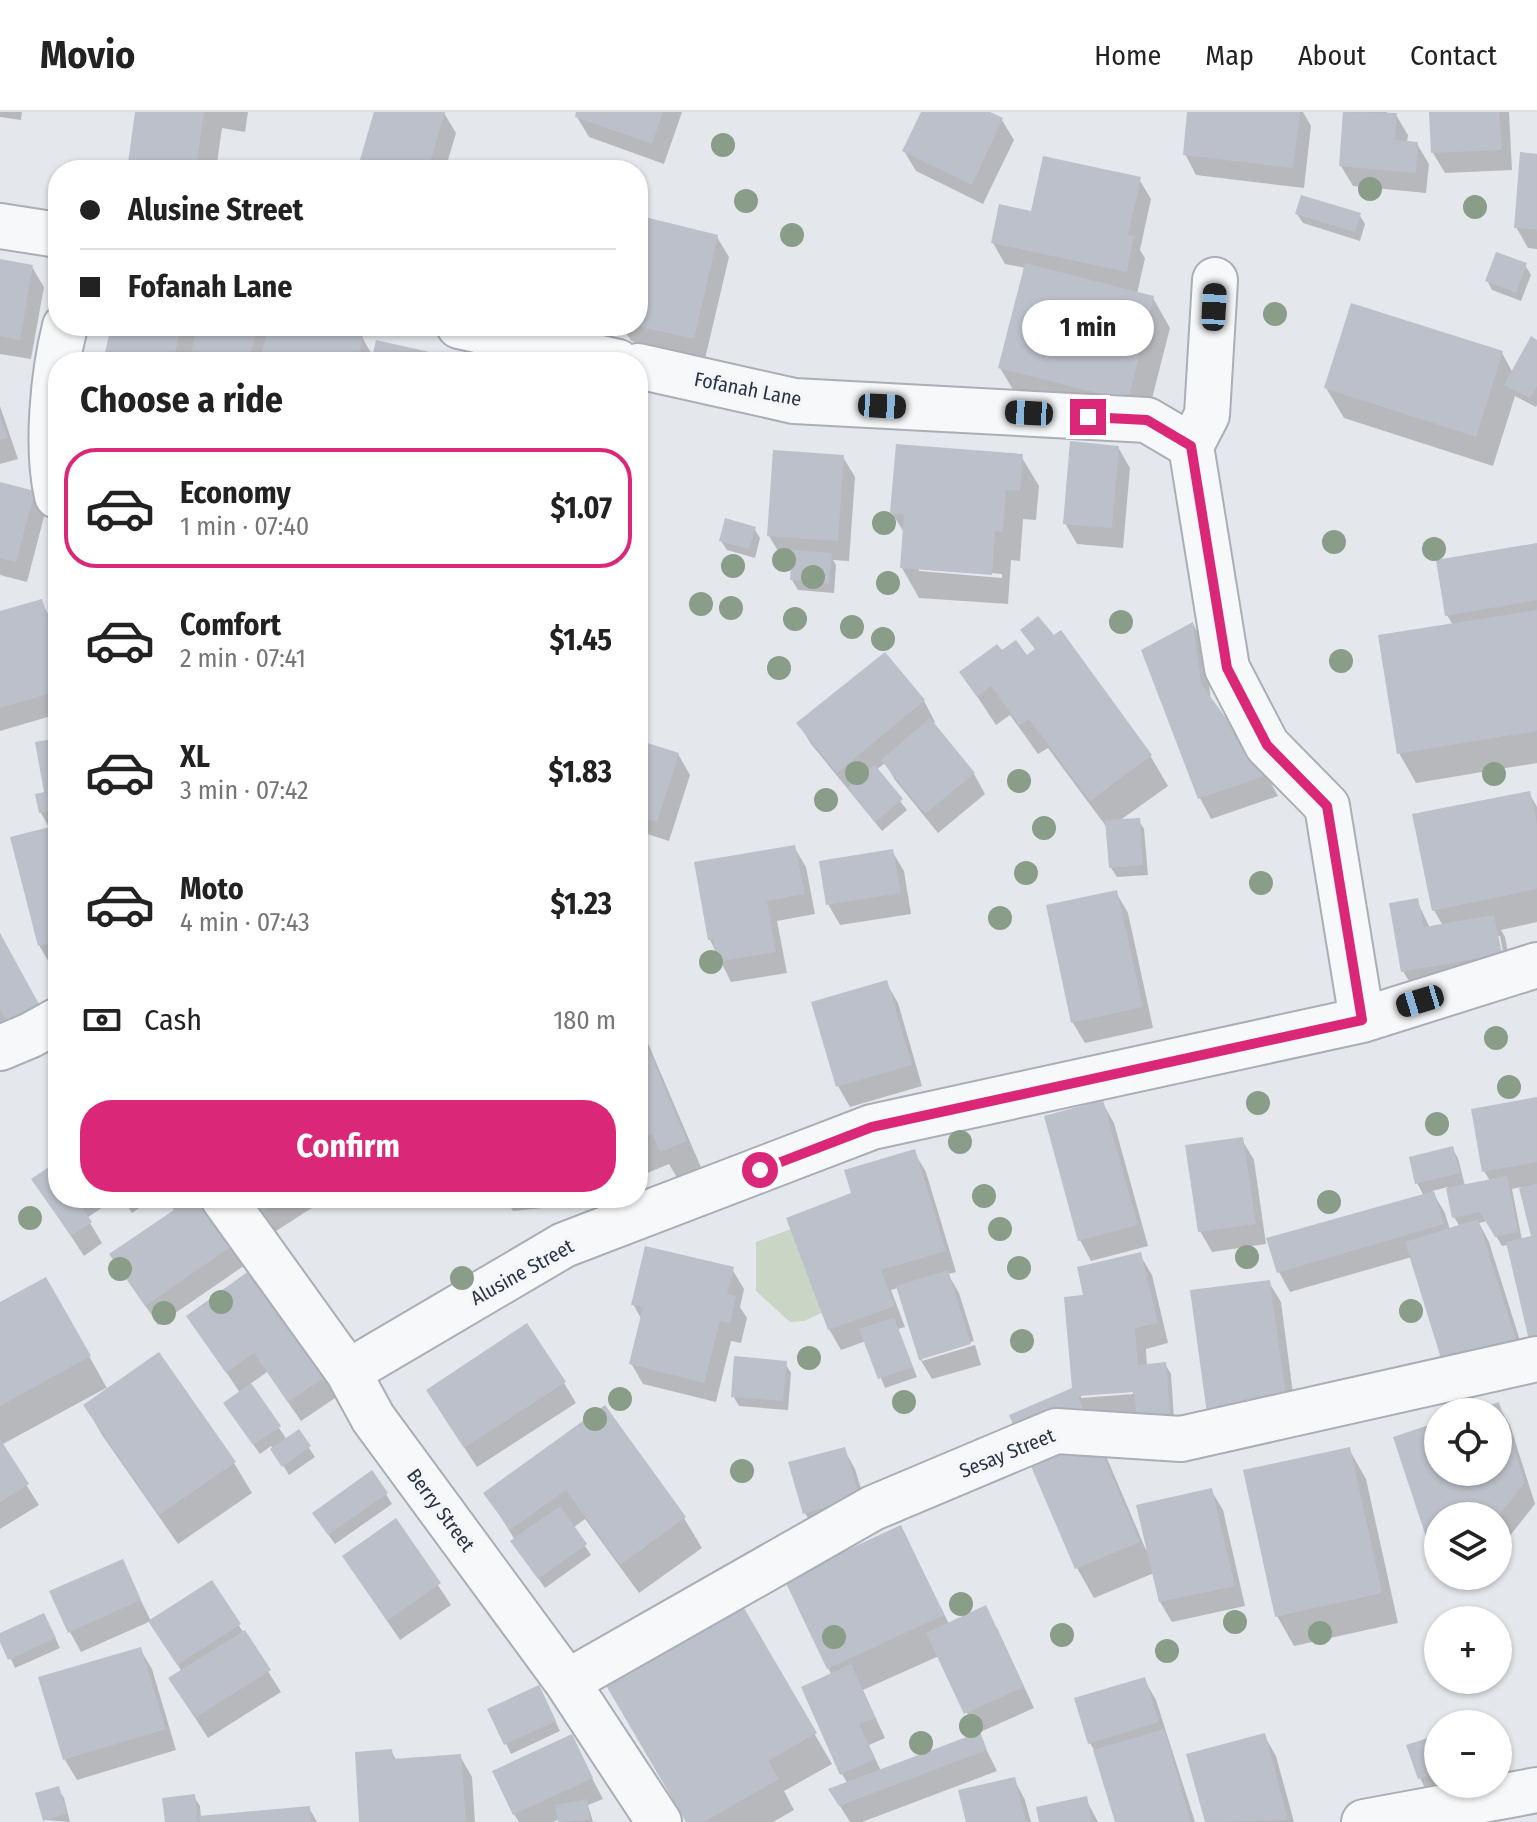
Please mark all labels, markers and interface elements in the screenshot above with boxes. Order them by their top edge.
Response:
text: Movio [40,32,135,78]
text: Home [1094,39,1161,72]
text: Map [1205,39,1254,72]
text: About [1298,39,1366,72]
text: Contact [1410,39,1497,72]
text: Alusine Street [128,192,303,228]
text: Fofanah Lane [128,269,293,305]
car [1201,282,1227,332]
callout: 1 min [1022,301,1154,357]
text: 1 min [1060,312,1116,343]
street label: Fofanah Lane [692,367,804,411]
text: Choose a ride [80,378,283,422]
car [857,393,907,419]
route end [1070,399,1106,435]
car [1004,400,1054,426]
icon: car [84,472,156,544]
text: Economy [180,475,291,511]
text: $1.07 [550,490,612,526]
text: 1 min · 07:40 [180,511,309,542]
icon: car [84,604,156,676]
text: Comfort [180,607,281,643]
text: $1.45 [549,622,612,658]
text: 2 min · 07:41 [180,643,306,674]
icon: car [84,736,156,808]
text: XL [180,739,210,775]
text: $1.83 [549,754,612,790]
text: 3 min · 07:42 [180,775,309,806]
icon: car [84,868,156,940]
text: Moto [180,871,244,907]
text: $1.23 [551,886,612,922]
text: 4 min · 07:43 [180,907,310,938]
car [1394,983,1446,1019]
icon: cash [80,998,124,1042]
text: Cash [144,1002,202,1038]
text: 180 m [553,1005,616,1036]
button: Confirm [80,1100,616,1192]
route start [742,1152,778,1188]
street label: Alusine Street [466,1234,578,1310]
map controls [1424,1398,1512,1798]
button: locate [1424,1398,1512,1486]
street label: Sesay Street [956,1423,1059,1483]
street label: Berry Street [402,1464,480,1557]
button: layers [1424,1502,1512,1590]
button: + [1424,1606,1512,1694]
button: − [1424,1710,1512,1798]

